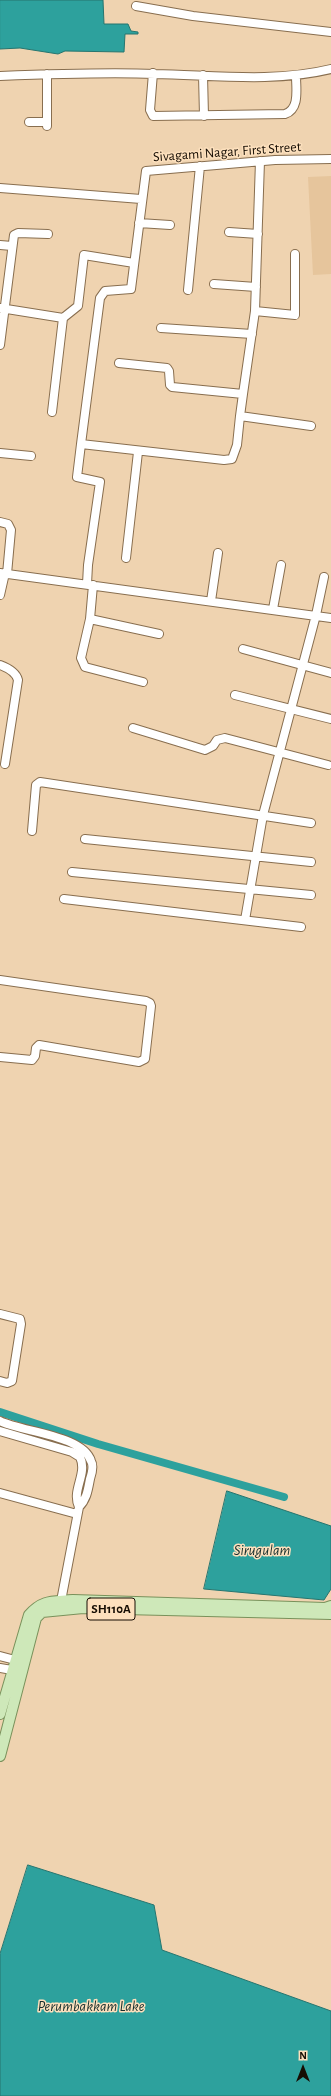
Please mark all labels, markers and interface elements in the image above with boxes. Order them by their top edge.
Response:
street label: Sivagami Nagar, First Street [152,138,302,166]
water label: Sirugulam [234,1541,290,1559]
road number: SH110A [87,1598,135,1620]
water label: Perumbakkam Lake [38,1997,144,2015]
north arrow [283,2048,323,2088]
text: N [299,2050,307,2061]

